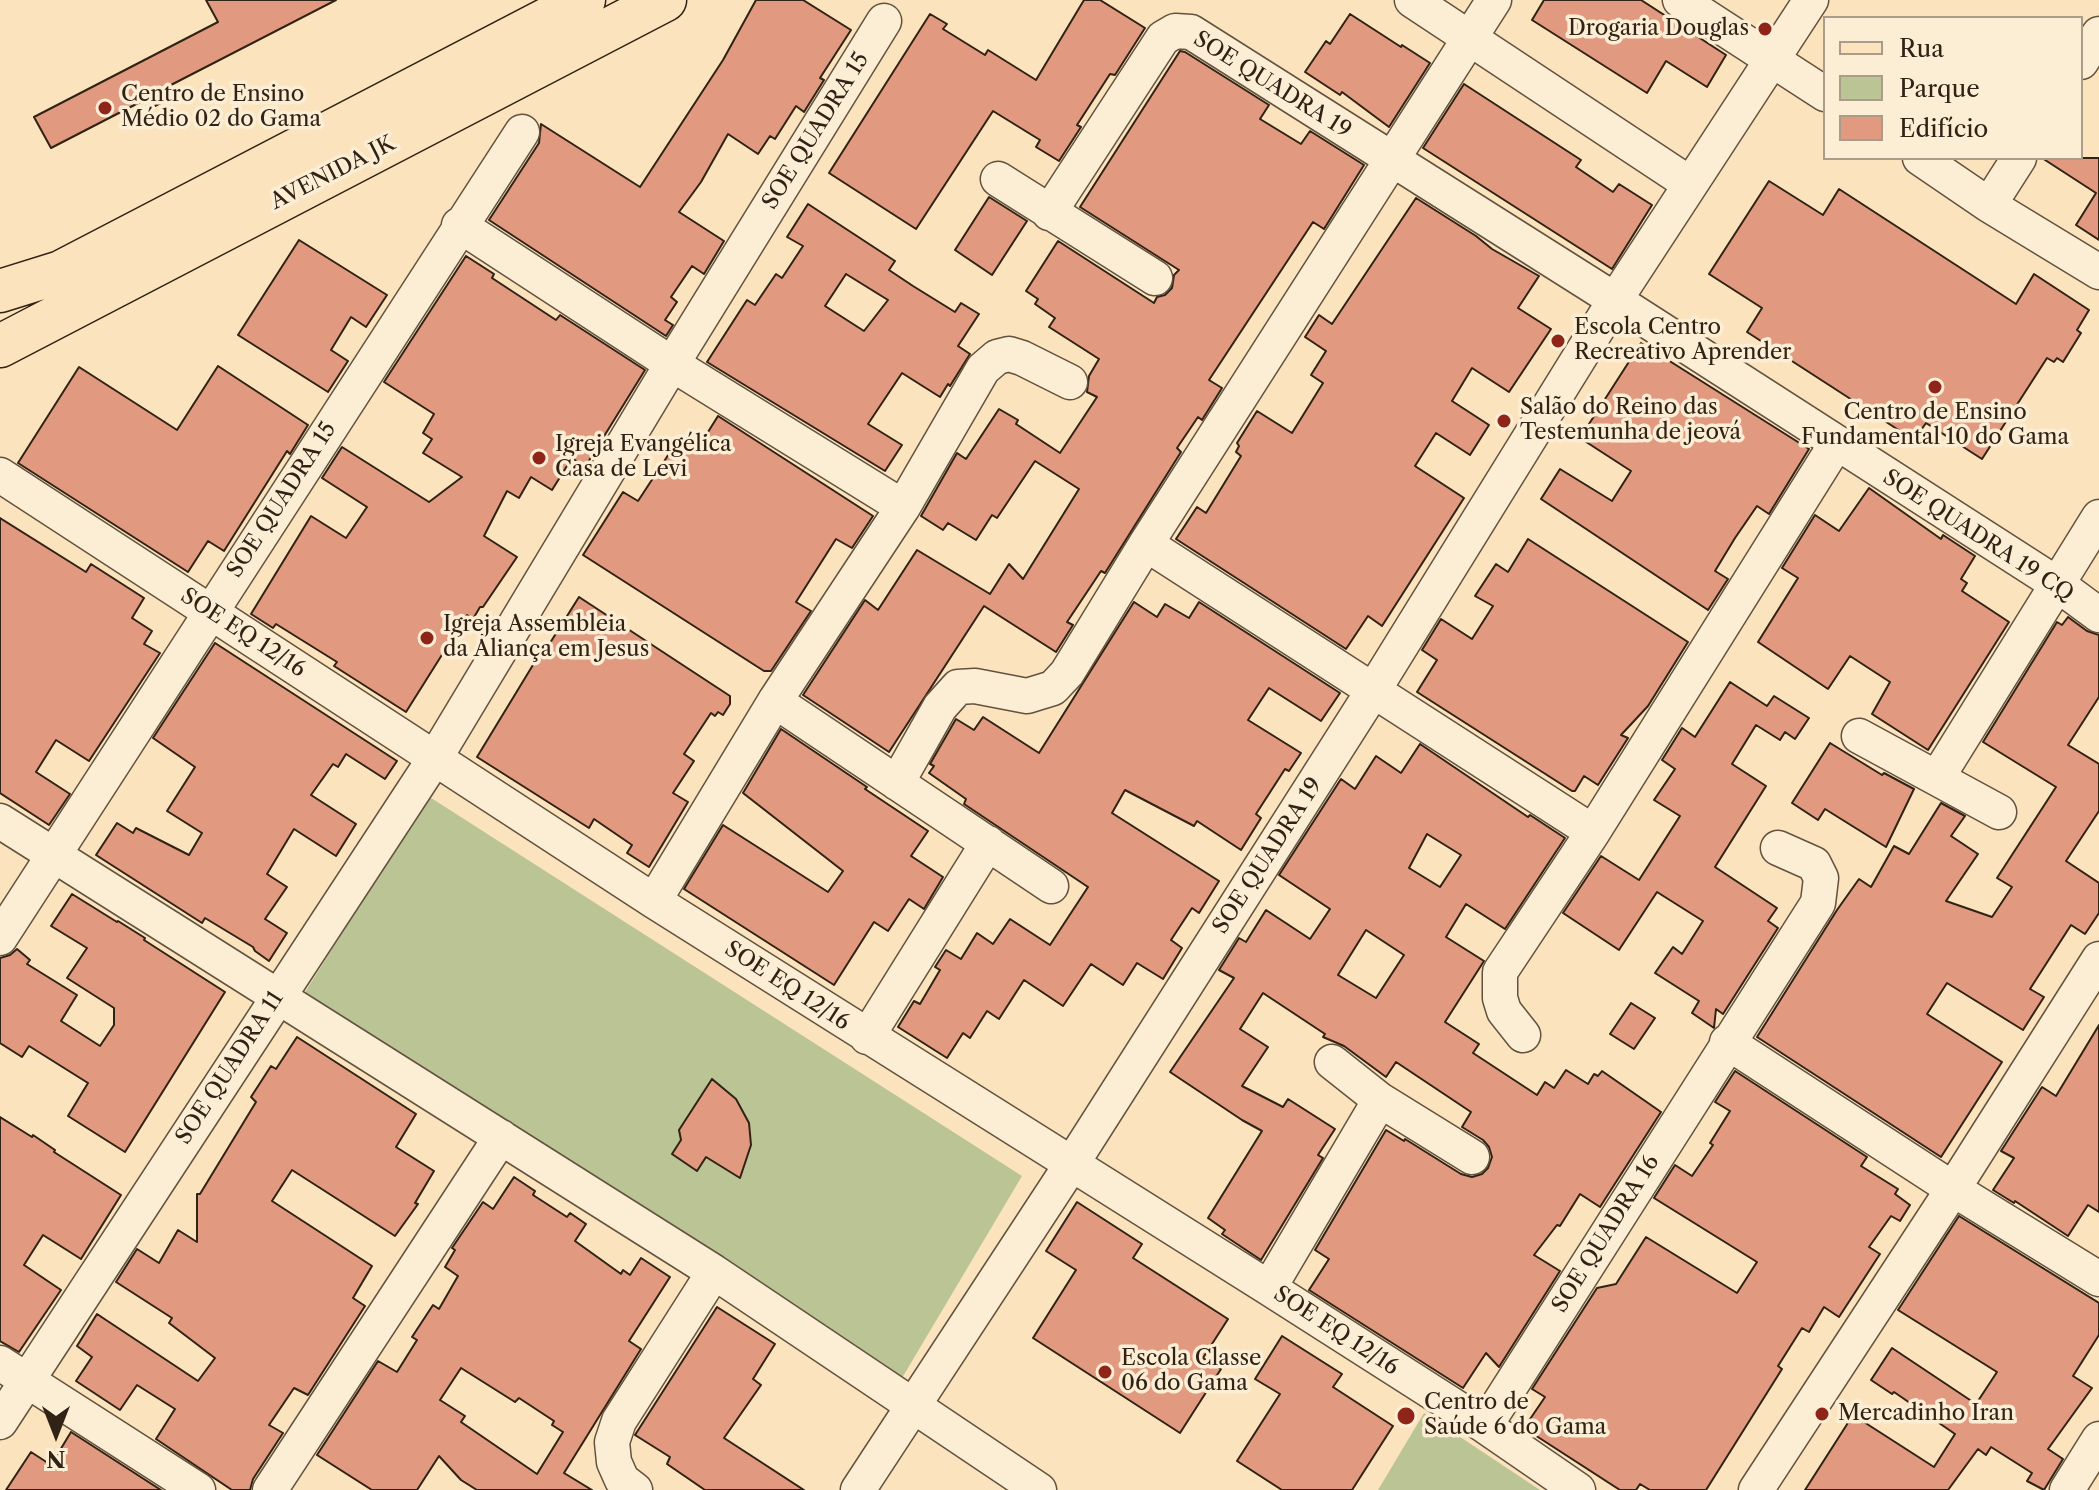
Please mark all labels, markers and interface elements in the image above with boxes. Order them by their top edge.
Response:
place label: Drogaria Douglas [1568,16,1749,42]
legend [1823,16,2083,160]
marker: Drogaria Douglas [1756,20,1774,38]
street label: SOE QUADRA 19 [1188,26,1356,144]
text: Rua [1899,34,1944,63]
street label: SOE QUADRA 15 [757,48,875,214]
text: Parque [1899,74,1980,103]
place label: Centro de Ensino Médio 02 do Gama [121,82,321,134]
marker: Centro de Ensino Médio 02 do Gama [96,99,114,117]
text: Edifício [1899,114,1988,143]
street label: AVENIDA JK [266,130,400,216]
place label: Escola Centro Recreativo Aprender [1574,315,1792,366]
marker: Escola Centro Recreativo Aprender [1549,332,1567,350]
marker: Centro de Ensino Fundamental 10 do Gama [1926,378,1944,396]
place label: Salão do Reino das Testemunha de jeová [1520,395,1741,446]
place label: Centro de Ensino Fundamental 10 do Gama [1801,400,2069,452]
marker: Salão do Reino das Testemunha de jeová [1495,412,1513,430]
street label: SOE QUADRA 15 [222,417,342,583]
place label: Igreja Evangélica Casa de Levi [555,432,732,484]
marker: Igreja Evangélica Casa de Levi [530,449,548,467]
street label: SOE QUADRA 19 CQ [1878,464,2078,608]
street label: SOE EQ 12/16 [176,583,310,683]
place label: Igreja Assembleia da Aliança em Jesus [443,612,649,664]
marker: Igreja Assembleia da Aliança em Jesus [418,629,436,647]
street label: SOE QUADRA 19 [1208,773,1328,939]
street label: SOE EQ 12/16 [720,936,854,1036]
street label: SOE QUADRA 11 [171,986,289,1150]
street label: SOE QUADRA 16 [1547,1150,1665,1318]
street label: SOE EQ 12/16 [1269,1281,1403,1381]
place label: Escola Classe 06 do Gama [1121,1346,1261,1398]
marker: Escola Classe 06 do Gama [1096,1363,1114,1381]
place label: Centro de Saúde 6 do Gama [1424,1390,1606,1442]
north arrow [16,1394,96,1474]
place label: Mercadinho Iran [1838,1401,2014,1427]
marker: Centro de Saúde 6 do Gama [1395,1405,1417,1427]
marker: Mercadinho Iran [1813,1405,1831,1423]
text: N [46,1445,66,1472]

